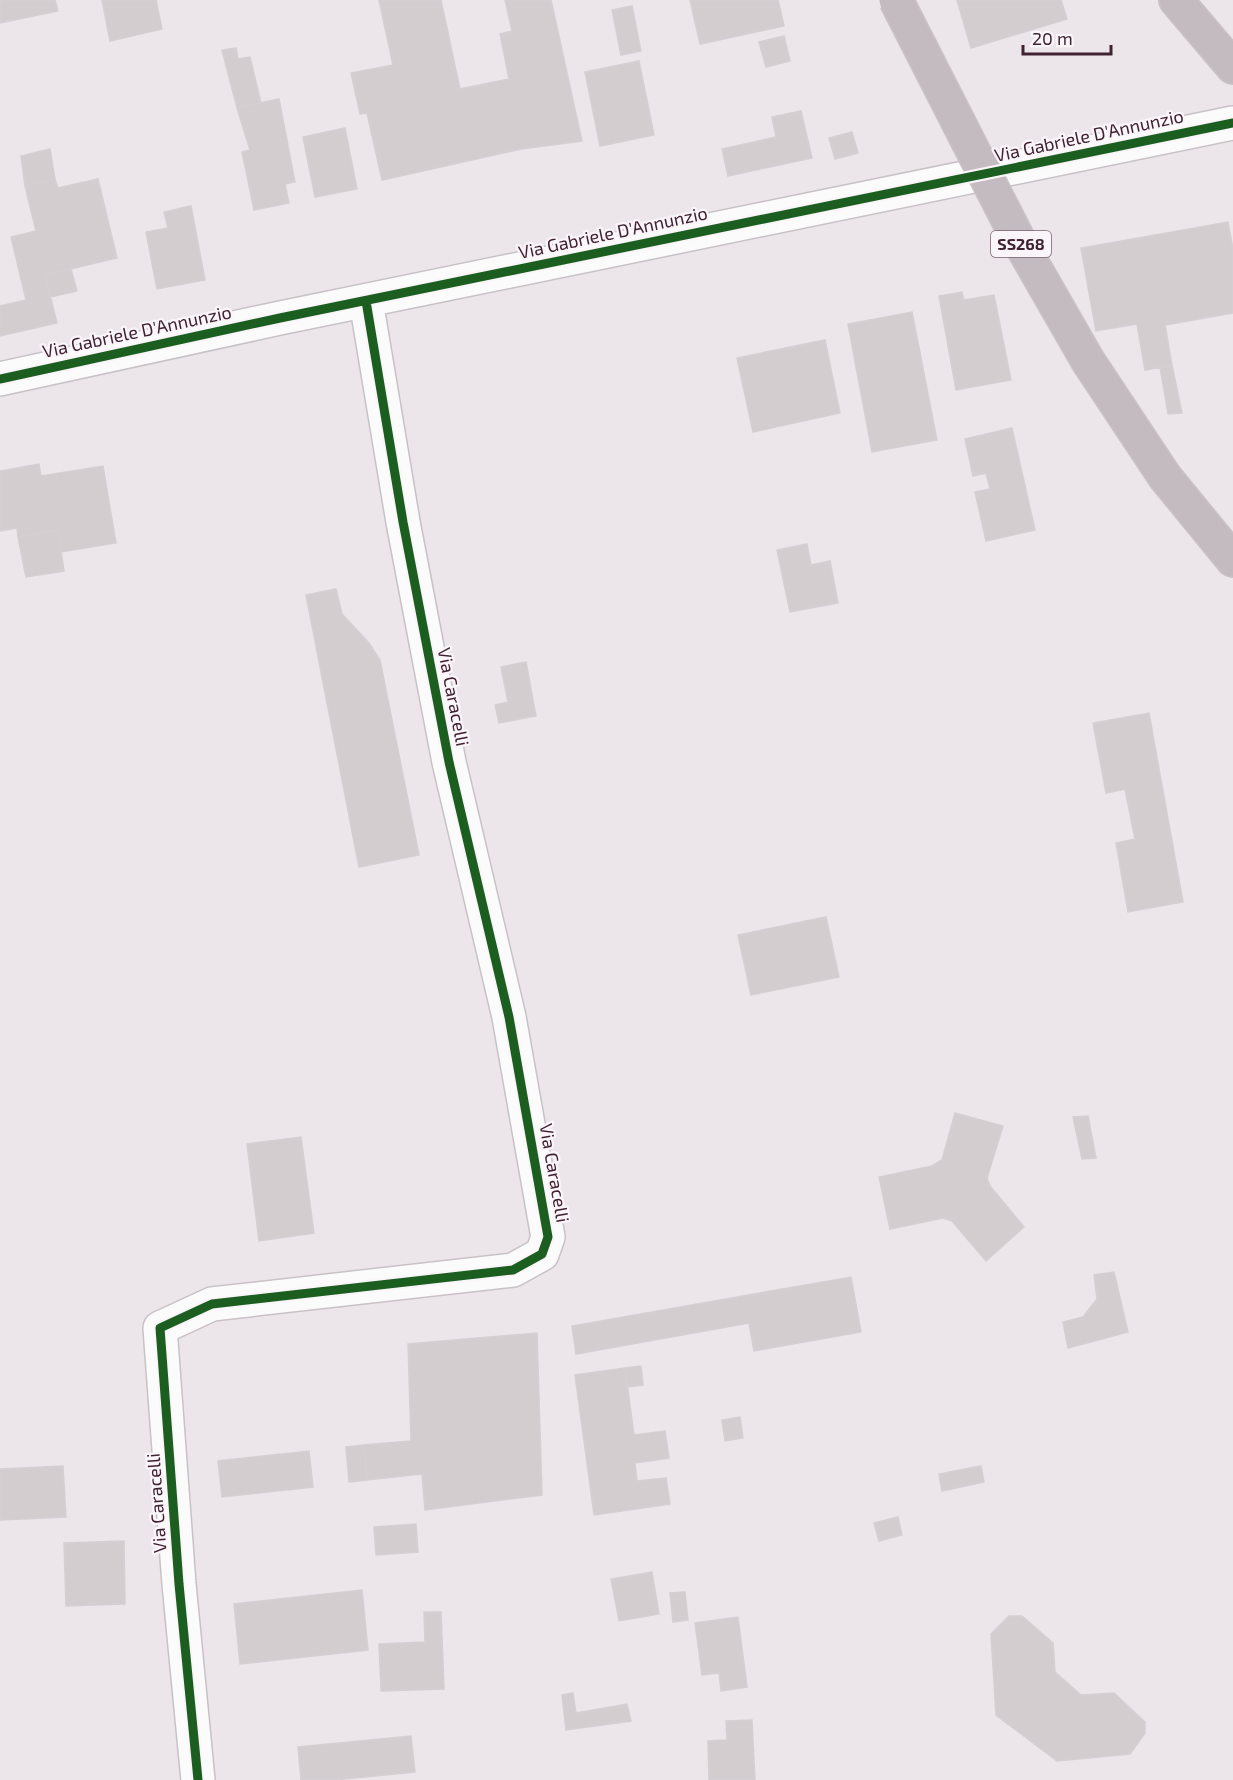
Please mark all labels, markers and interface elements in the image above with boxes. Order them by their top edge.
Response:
scale bar [1023,18,1112,56]
text: 20 m [1032,27,1073,49]
street label: Via Gabriele D'Annunzio [992,104,1185,166]
street label: Via Gabriele D'Annunzio [516,201,709,263]
road number: SS268 [991,231,1051,257]
street label: Via Gabriele D'Annunzio [40,300,233,362]
street label: Via Caracelli [434,646,474,748]
street label: Via Caracelli [535,1122,575,1224]
street label: Via Caracelli [142,1452,170,1554]

